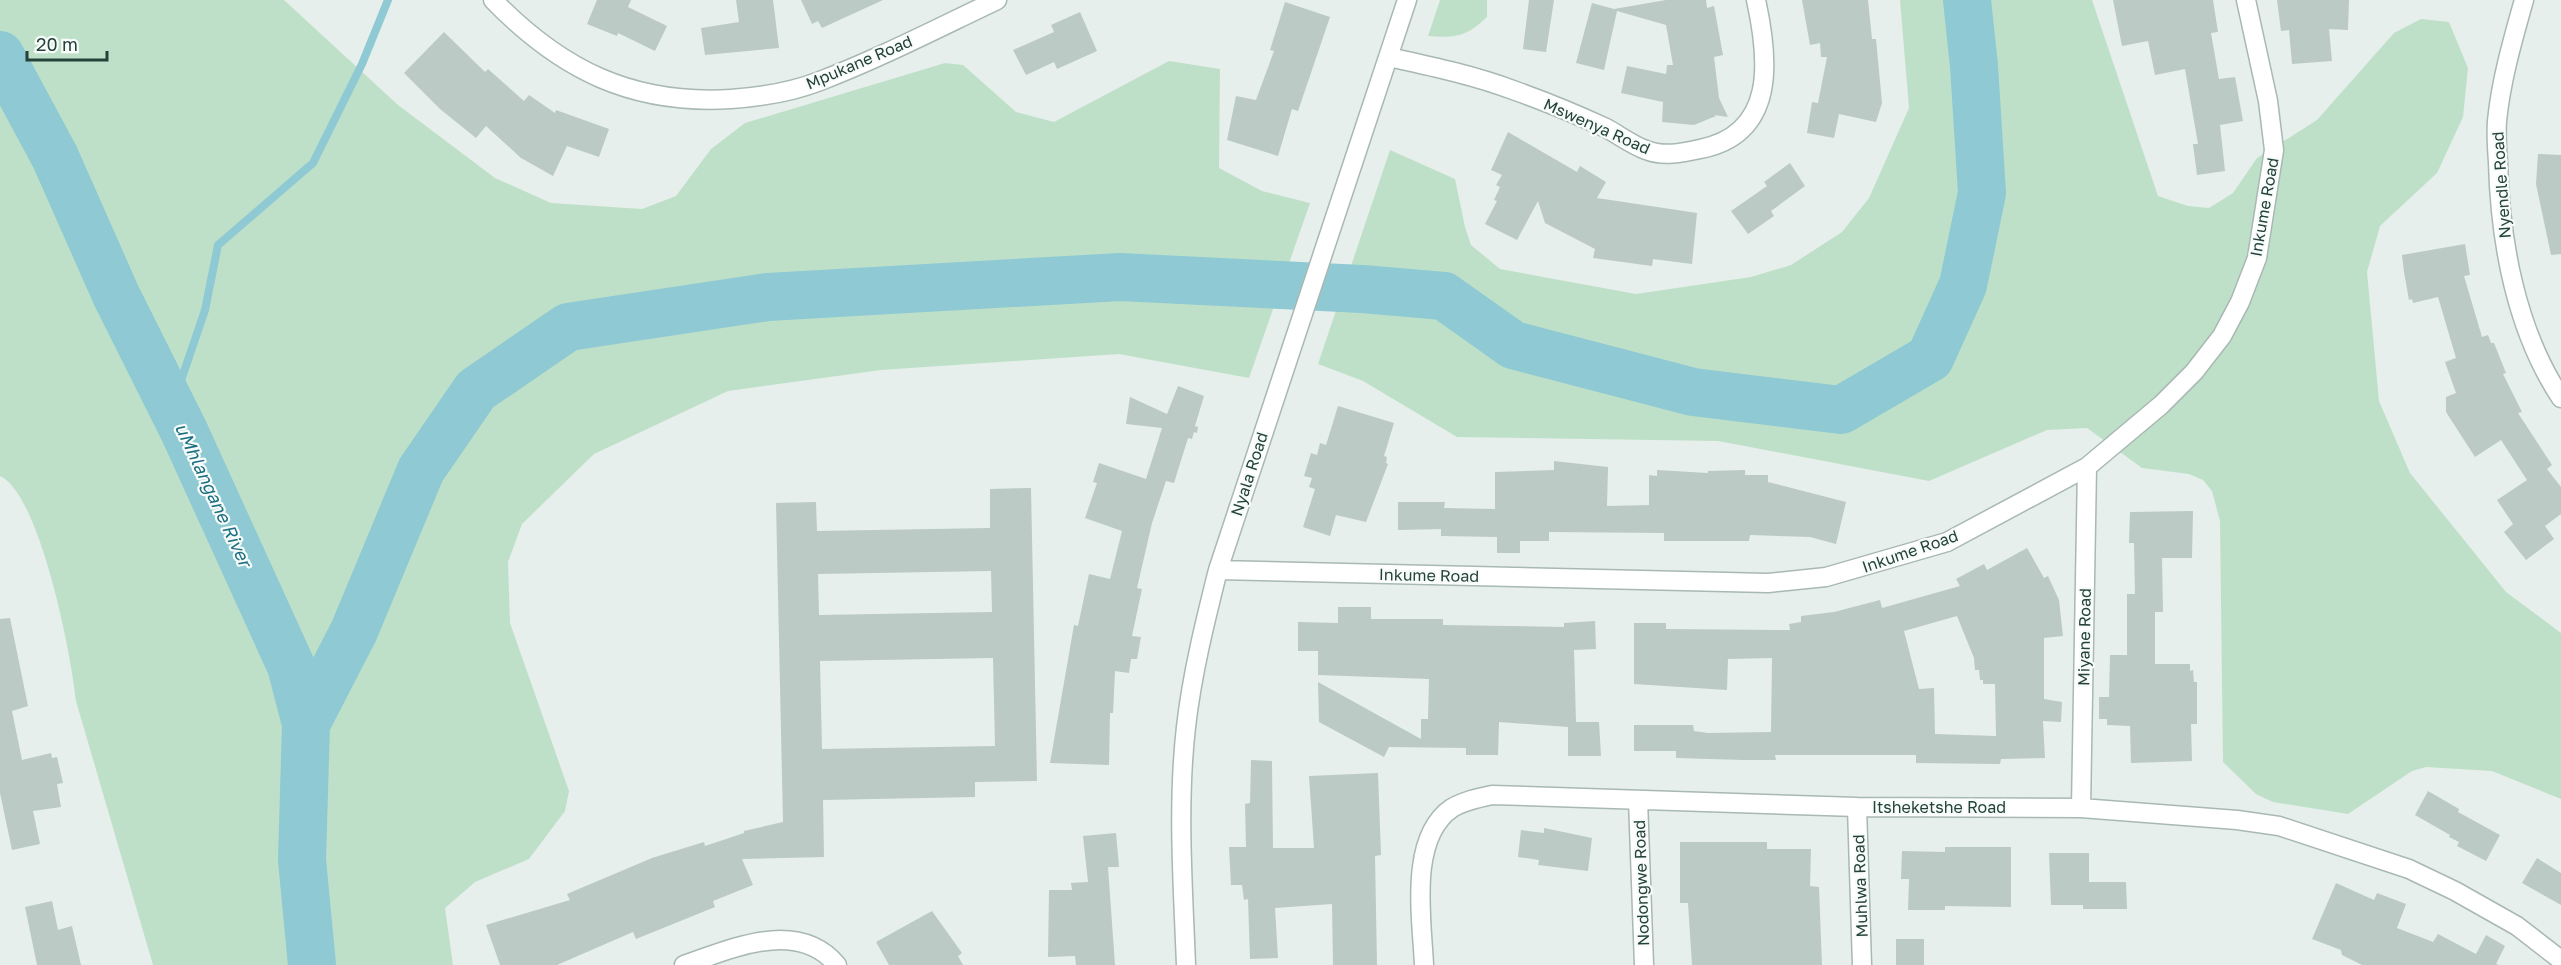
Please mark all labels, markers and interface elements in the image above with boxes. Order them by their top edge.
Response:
scale bar [27,24,106,62]
street label: Mpukane Road [803,31,915,93]
text: 20 m [36,33,78,55]
street label: Mswenya Road [1541,94,1653,158]
street label: Nyendle Road [2487,131,2515,239]
street label: Inkume Road [2245,156,2283,258]
water label: uMhlangane River [171,419,258,573]
street label: Nyala Road [1226,430,1272,518]
street label: Inkume Road [1859,525,1961,577]
street label: Inkume Road [1379,564,1479,586]
street label: Miyane Road [2073,588,2095,686]
street label: Itsheketshe Road [1872,797,2006,817]
street label: Nodongwe Road [1629,820,1653,946]
street label: Muhlwa Road [1848,834,1872,938]

